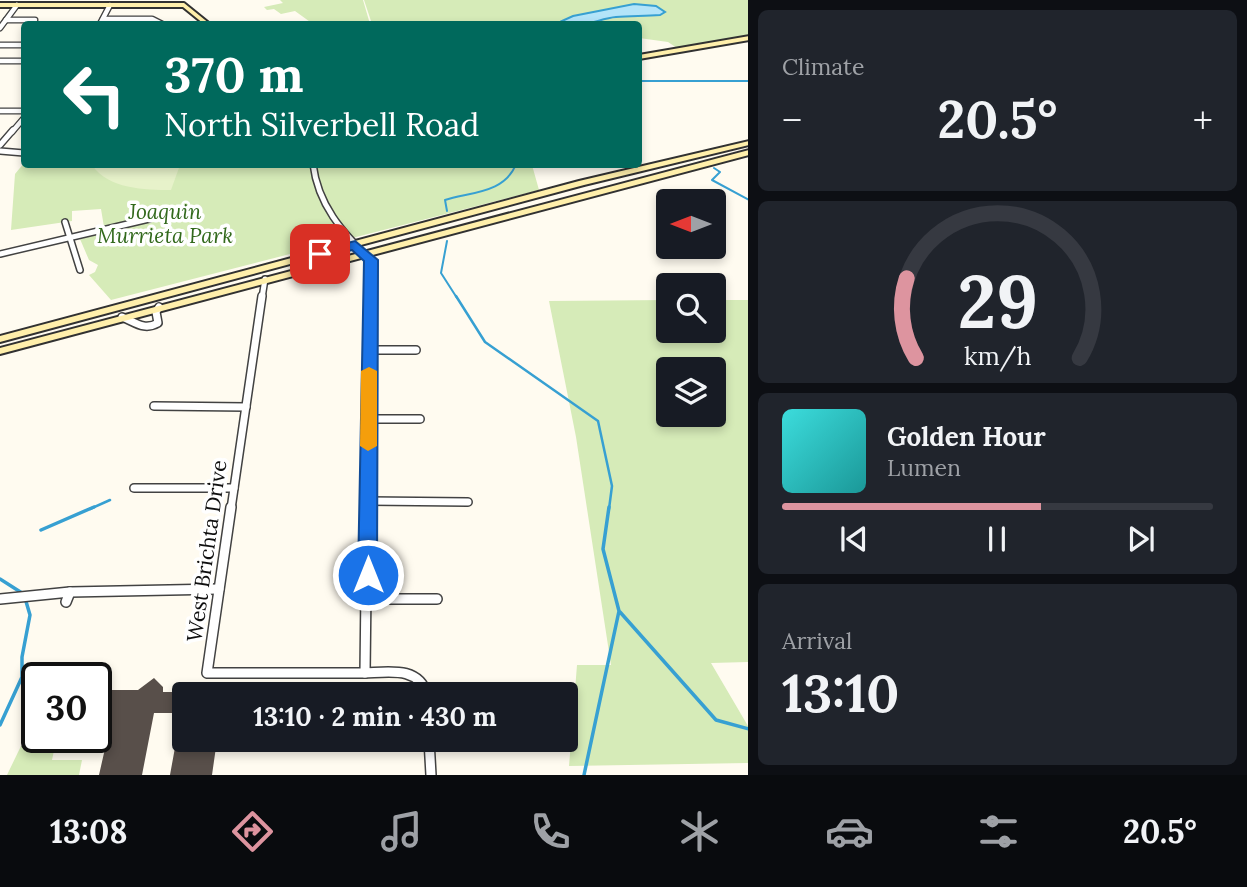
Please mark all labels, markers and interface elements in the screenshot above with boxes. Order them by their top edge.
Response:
text: 370 m [164,43,304,105]
icon: left [49,49,140,140]
text: Climate [782,52,864,81]
text: 20.5° [938,86,1057,152]
text: − [782,96,802,144]
text: + [1193,96,1213,144]
text: North Silverbell Road [164,104,479,145]
north arrow [656,189,726,259]
map controls [656,189,726,427]
park label: Joaquin Murrieta Park [97,198,233,249]
pin [290,224,350,284]
icon: arrive [301,235,339,273]
text: 29 [957,255,1038,348]
button: search [656,273,726,343]
text: km/h [964,340,1031,372]
button: layers [656,357,726,427]
text: Golden Hour [887,420,1046,453]
text: Lumen [887,453,961,482]
street label: West Brichta Drive [180,458,233,644]
icon: previous [835,520,873,558]
icon: pause [978,520,1016,558]
icon: next [1122,520,1160,558]
position arrow [331,538,405,612]
text: Arrival [782,626,852,655]
text: 13:10 [782,660,899,726]
speed limit sign: 30 [21,662,112,753]
text: 13:10 · 2 min · 430 m [253,700,497,733]
icon: directions [228,807,277,856]
icon: music [377,807,426,856]
icon: phone [526,807,575,856]
icon: climate [675,807,724,856]
icon: car [825,807,874,856]
icon: filters [974,807,1023,856]
text: 13:08 [50,811,128,852]
text: 20.5° [1123,811,1197,852]

